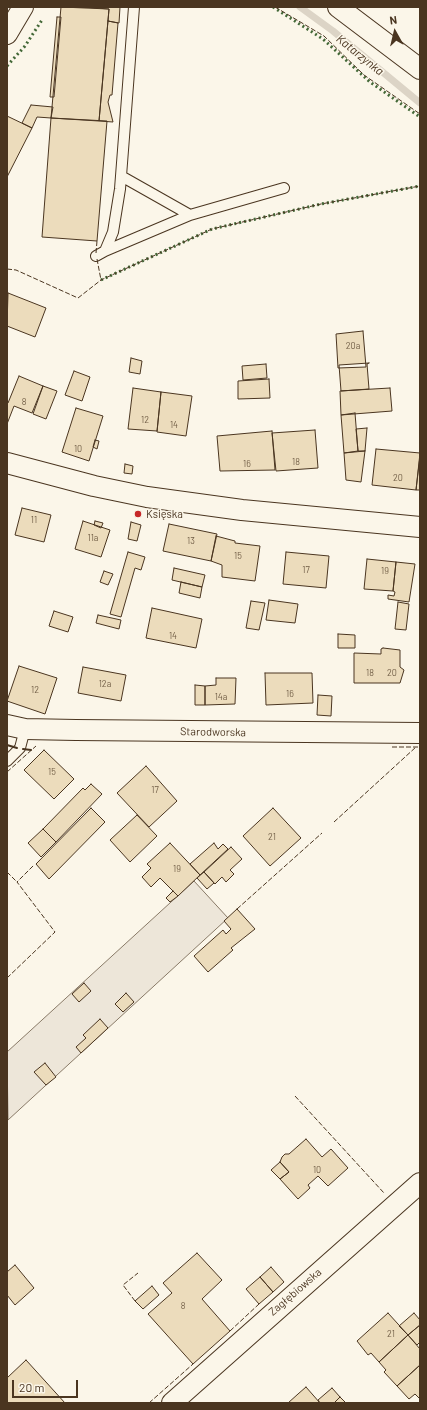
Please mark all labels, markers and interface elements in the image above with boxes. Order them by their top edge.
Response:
north arrow [375,12,415,52]
text: N [389,13,398,27]
water label: Katarzynka [333,31,387,79]
house number: 20a [346,341,360,351]
house number: 8 [22,397,26,407]
house number: 12 [141,415,149,425]
house number: 14 [170,420,178,430]
house number: 10 [74,444,82,454]
house number: 18 [292,457,300,467]
house number: 16 [243,459,251,469]
house number: 20 [393,473,403,483]
place label: Księska [146,507,183,521]
marker: Księska [133,509,143,519]
house number: 11 [31,515,37,525]
house number: 11a [88,533,98,543]
house number: 13 [187,536,195,546]
house number: 15 [234,551,242,561]
house number: 17 [302,565,310,575]
house number: 19 [381,566,389,576]
house number: 14 [169,631,177,641]
house number: 18 [366,668,374,678]
house number: 20 [387,668,397,678]
house number: 12a [99,679,111,689]
house number: 12 [31,685,39,695]
house number: 16 [286,689,294,699]
house number: 14a [215,692,227,702]
street label: Starodworska [180,725,246,739]
house number: 15 [48,767,56,777]
house number: 17 [151,785,159,795]
house number: 21 [268,832,276,842]
house number: 19 [173,864,181,874]
house number: 10 [313,1165,321,1175]
street label: Zagłębiowska [266,1265,324,1319]
house number: 8 [181,1301,185,1311]
house number: 21 [387,1329,395,1339]
scale bar [14,1372,80,1398]
text: 20 m [19,1380,45,1394]

